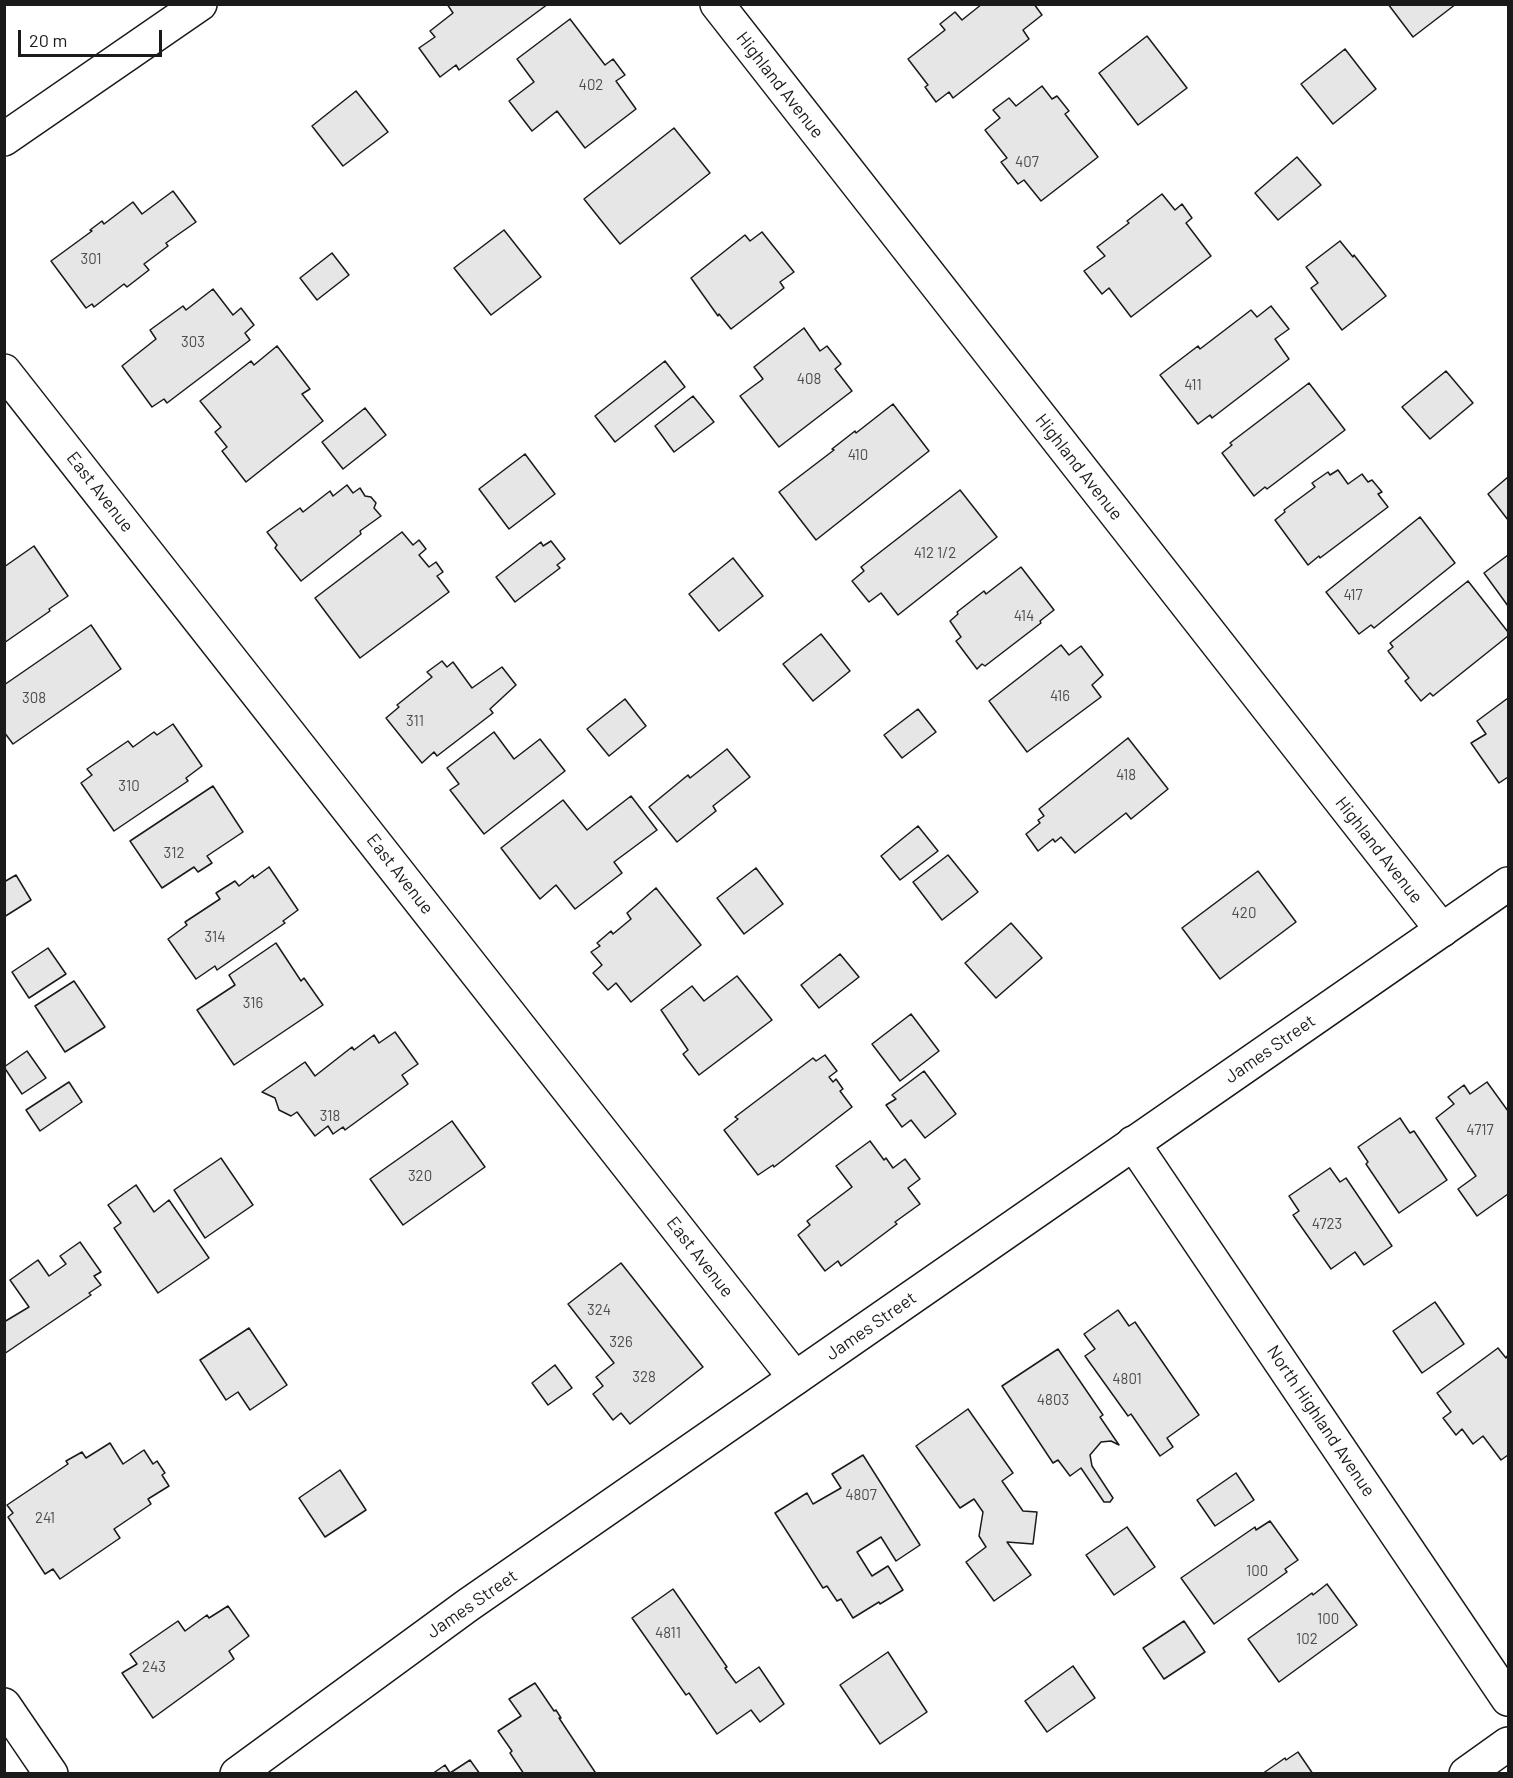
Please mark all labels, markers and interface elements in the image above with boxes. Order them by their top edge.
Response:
scale bar [21,18,165,56]
street label: Highland Avenue [732,27,828,143]
text: 20 m [29,29,67,51]
house number: 402 [579,76,603,94]
house number: 407 [1015,153,1039,171]
house number: 301 [80,250,102,268]
house number: 303 [181,333,205,351]
house number: 408 [797,370,821,388]
house number: 411 [1184,376,1202,394]
street label: Highland Avenue [1031,409,1127,525]
house number: 410 [848,446,868,464]
street label: East Avenue [62,447,138,537]
house number: 412 1/2 [914,544,956,562]
house number: 417 [1343,586,1363,604]
house number: 414 [1014,607,1034,625]
house number: 416 [1050,687,1070,705]
house number: 308 [22,689,46,707]
house number: 311 [406,712,424,730]
house number: 418 [1116,766,1136,784]
house number: 310 [118,777,140,795]
street label: Highland Avenue [1331,792,1427,908]
street label: East Avenue [362,829,438,919]
house number: 312 [164,844,184,862]
house number: 420 [1232,904,1256,922]
house number: 314 [204,928,226,946]
house number: 316 [243,994,263,1012]
street label: James Street [1221,1010,1319,1088]
house number: 318 [320,1107,340,1125]
house number: 4717 [1466,1121,1494,1139]
house number: 320 [408,1167,432,1185]
street label: East Avenue [662,1212,738,1302]
house number: 4723 [1312,1215,1342,1233]
street label: James Street [822,1287,920,1365]
house number: 324 [587,1301,611,1319]
house number: 326 [609,1333,633,1351]
street label: North Highland Avenue [1262,1341,1380,1501]
house number: 328 [632,1368,656,1386]
house number: 4801 [1112,1370,1142,1388]
house number: 4803 [1037,1391,1069,1409]
house number: 4807 [845,1486,877,1504]
house number: 241 [35,1509,55,1527]
house number: 100 [1246,1562,1268,1580]
street label: James Street [423,1565,521,1643]
house number: 100 [1317,1610,1339,1628]
house number: 4811 [655,1624,681,1642]
house number: 102 [1296,1630,1318,1648]
house number: 243 [142,1658,166,1676]

